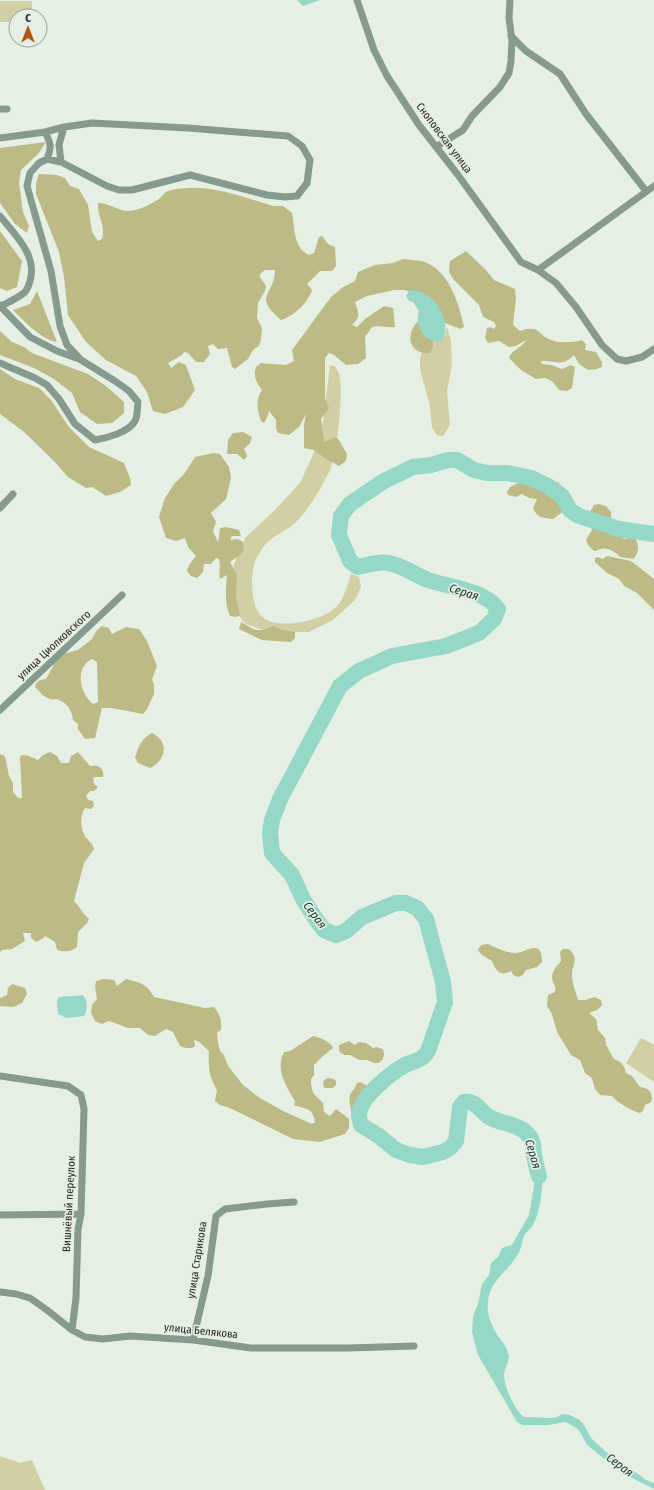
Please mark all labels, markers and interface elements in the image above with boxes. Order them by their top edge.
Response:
north arrow [8,8,48,48]
text: С [25,12,31,25]
street label: Сноповская улица [413,100,475,176]
water label: Серая [448,581,480,603]
street label: улица Циолковского [15,607,94,682]
water label: Серая [300,899,330,931]
water label: Серая [522,1138,544,1170]
street label: Вишнёвый переулок [60,1155,78,1252]
street label: улица Старикова [184,1220,210,1300]
street label: улица Белякова [164,1321,238,1341]
water label: Серая [604,1450,636,1480]

